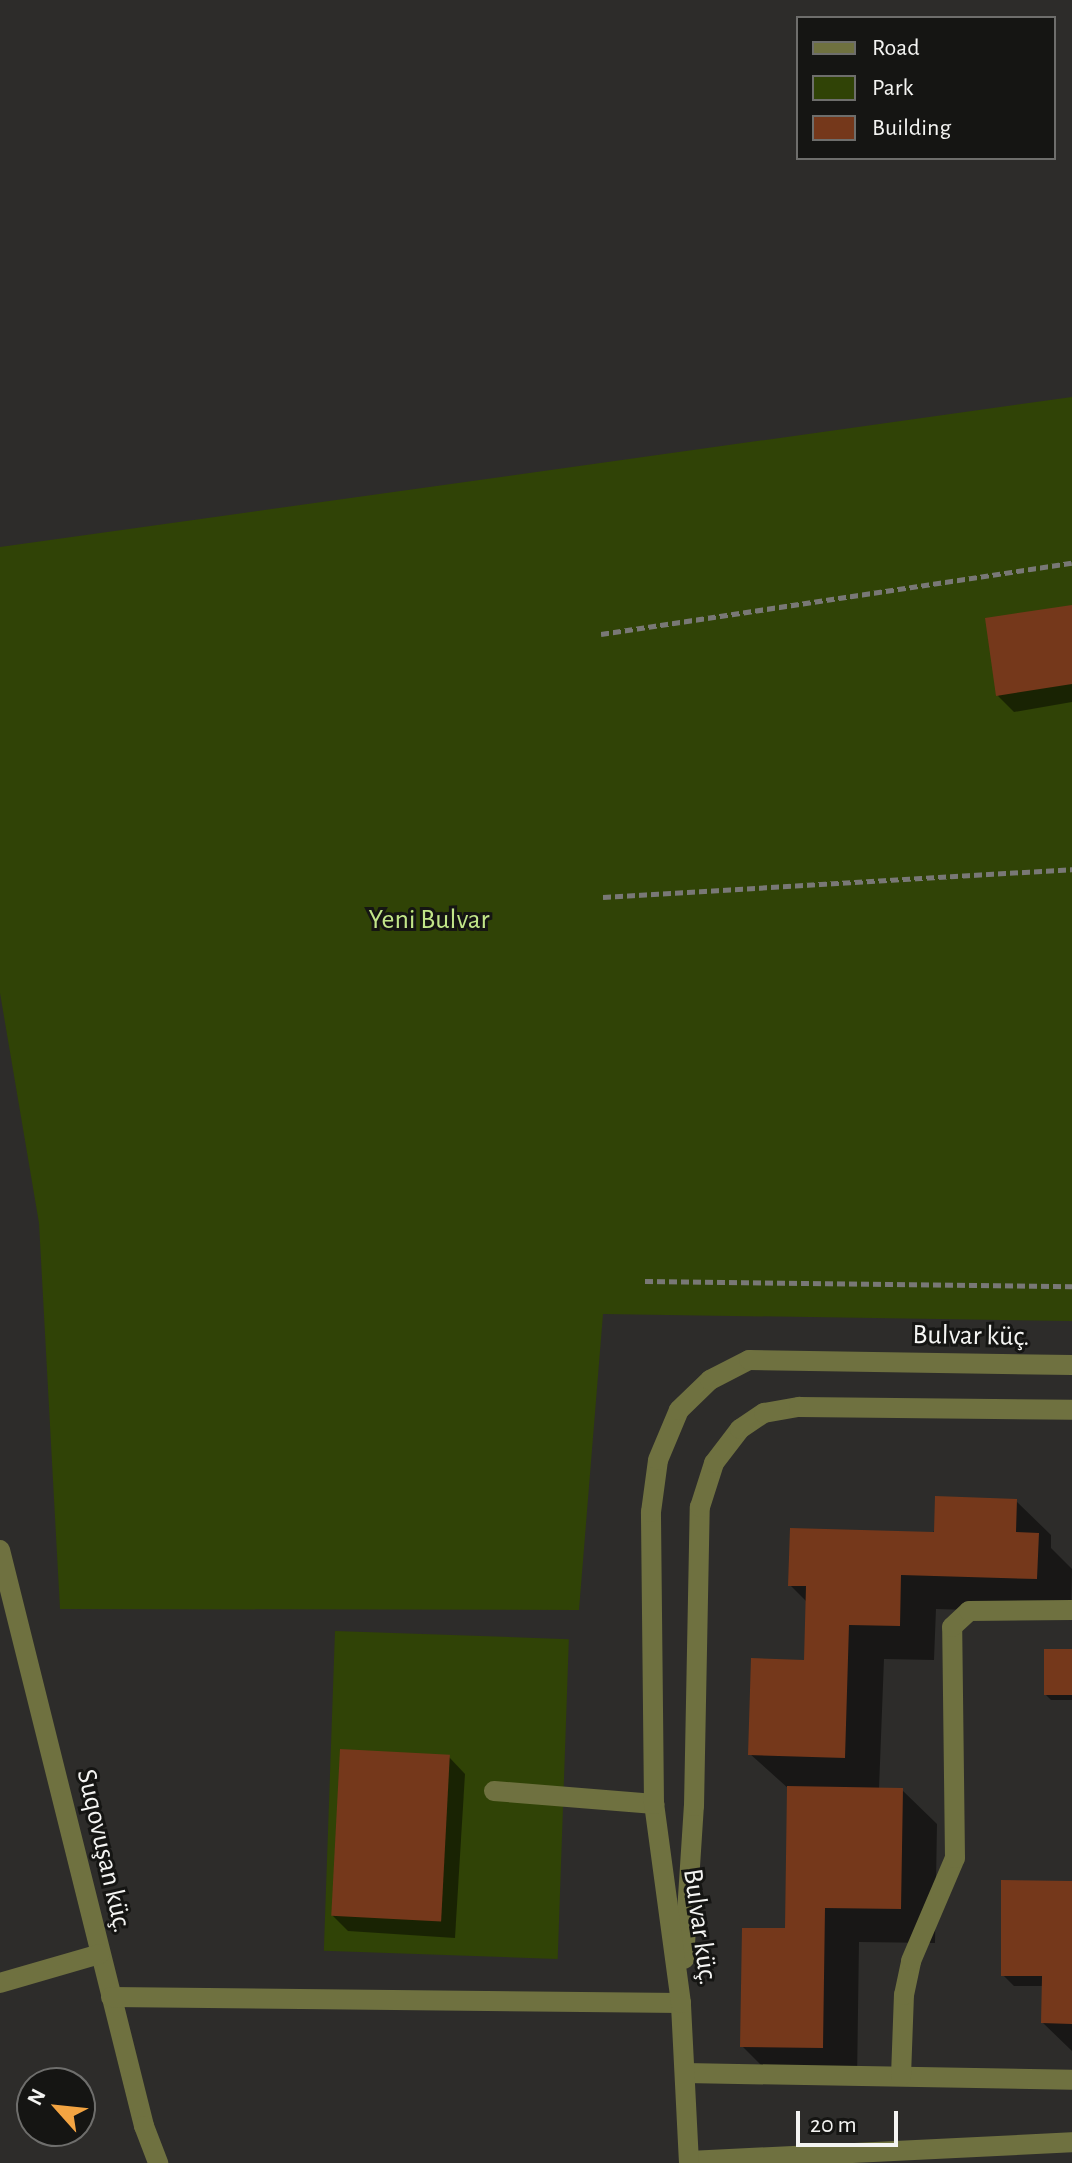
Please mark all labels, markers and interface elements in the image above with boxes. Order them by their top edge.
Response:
legend [796,16,1056,160]
text: Road [872,36,920,60]
text: Park [872,76,913,100]
text: Building [872,116,951,140]
park label: Yeni Bulvar [368,903,490,937]
street label: Bulvar küç. [912,1318,1030,1354]
street label: Suqovuşan küç. [69,1766,139,1936]
street label: Bulvar küç. [675,1867,725,1987]
north arrow [16,2067,96,2147]
text: N [23,2085,50,2109]
scale bar [800,2095,902,2145]
text: 20 m [810,2113,857,2137]

